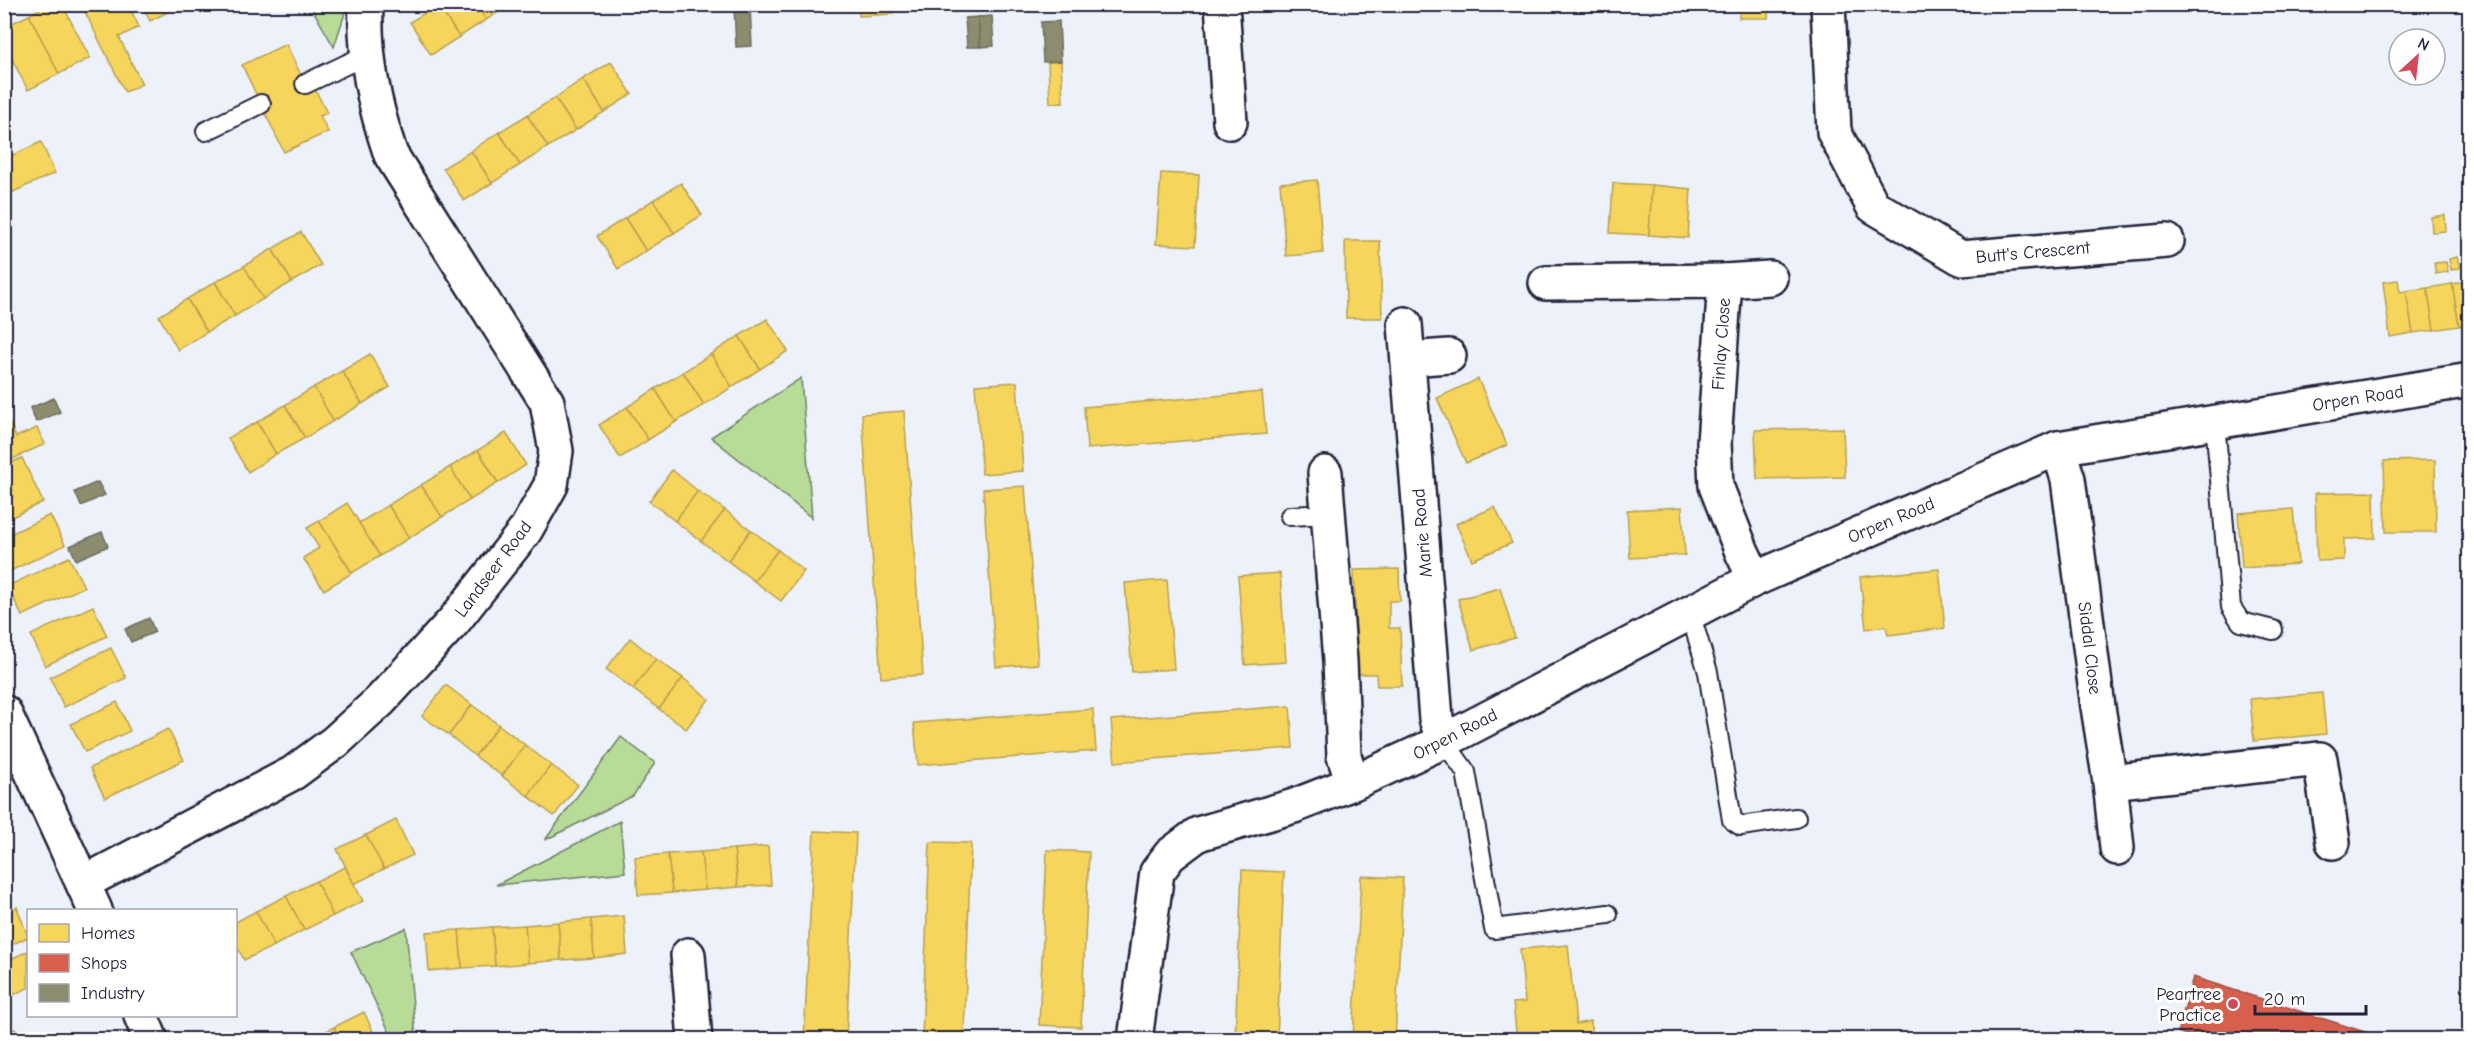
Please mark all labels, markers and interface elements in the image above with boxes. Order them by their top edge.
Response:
north arrow [2387,27,2447,87]
text: N [2415,34,2432,55]
street label: Butt's Crescent [1975,237,2092,268]
street label: Finlay Close [1708,297,1735,391]
street label: Orpen Road [2311,381,2405,416]
street label: Marie Road [1408,487,1437,578]
street label: Orpen Road [1845,493,1938,548]
street label: Landseer Road [450,517,536,622]
street label: Siddal Close [2073,601,2106,696]
street label: Orpen Road [1409,704,1501,765]
legend [27,909,237,1017]
text: Homes [81,923,135,944]
text: Shops [81,953,127,974]
scale bar [2255,978,2366,1016]
text: Industry [81,983,146,1004]
place label: Peartree Practice [2156,984,2221,1026]
text: 20 m [2264,989,2305,1010]
marker: Peartree Practice [2226,997,2240,1011]

